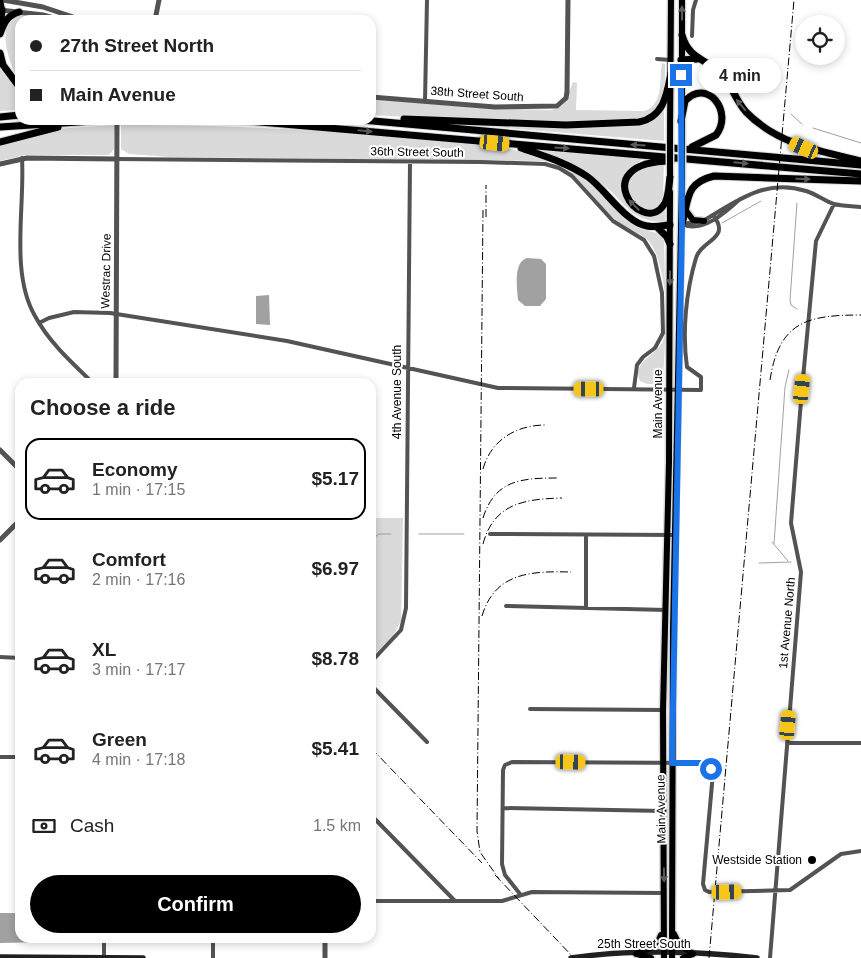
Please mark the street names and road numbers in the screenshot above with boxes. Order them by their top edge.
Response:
street label: 38th Street South [430,84,524,104]
street label: 36th Street South [370,144,464,160]
street label: Westrac Drive [98,233,114,309]
street label: 4th Avenue South [390,345,404,439]
street label: Main Avenue [651,369,665,439]
street label: 1st Avenue North [776,577,798,669]
street label: Main Avenue [653,774,669,844]
street label: 25th Street South [597,937,691,951]

